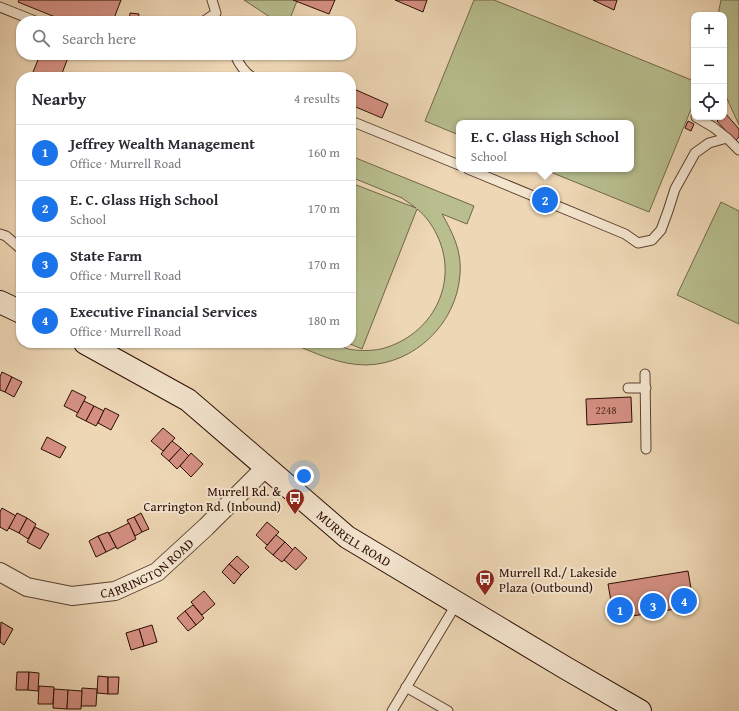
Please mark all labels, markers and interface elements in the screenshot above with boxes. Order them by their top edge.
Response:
map controls [691,12,727,120]
button: + [691,12,727,48]
search box [16,16,356,60]
icon: search [30,27,52,49]
text: Search here [62,28,136,49]
button: − [691,48,727,84]
button: locate [691,84,727,120]
text: Nearby [32,86,86,111]
text: 4 results [294,89,340,108]
popup [456,120,634,172]
text: E. C. Glass High School [471,126,619,147]
text: Jeffrey Wealth Management [70,133,255,154]
text: 1 [42,143,48,162]
text: 160 m [308,143,340,162]
text: School [471,147,507,166]
text: Office · Murrell Road [70,154,181,173]
pin: 2 [532,185,558,215]
text: E. C. Glass High School [70,189,218,210]
text: 2 [42,199,48,218]
text: 170 m [308,199,340,218]
text: School [70,210,106,229]
text: State Farm [70,245,142,266]
text: 3 [42,255,48,274]
text: 170 m [308,255,340,274]
text: Office · Murrell Road [70,266,181,285]
text: Executive Financial Services [70,301,257,322]
text: 4 [42,311,48,330]
text: 180 m [308,311,340,330]
text: Office · Murrell Road [70,322,181,341]
house number: 2248 [595,402,617,418]
your location [294,466,314,486]
place label: Murrell Rd. & Carrington Rd. (Inbound) [144,482,281,516]
bus stop icon: Murrell Rd. & Carrington Rd. (Inbound) [284,487,306,515]
street label: MURRELL ROAD [312,506,395,571]
street label: CARRINGTON ROAD [99,534,198,603]
place label: Murrell Rd./ Lakeside Plaza (Outbound) [499,563,617,597]
bus stop icon: Murrell Rd./ Lakeside Plaza (Outbound) [474,568,496,596]
pin: 4 [671,586,697,616]
pin: 3 [640,591,666,621]
pin: 1 [607,595,633,625]

